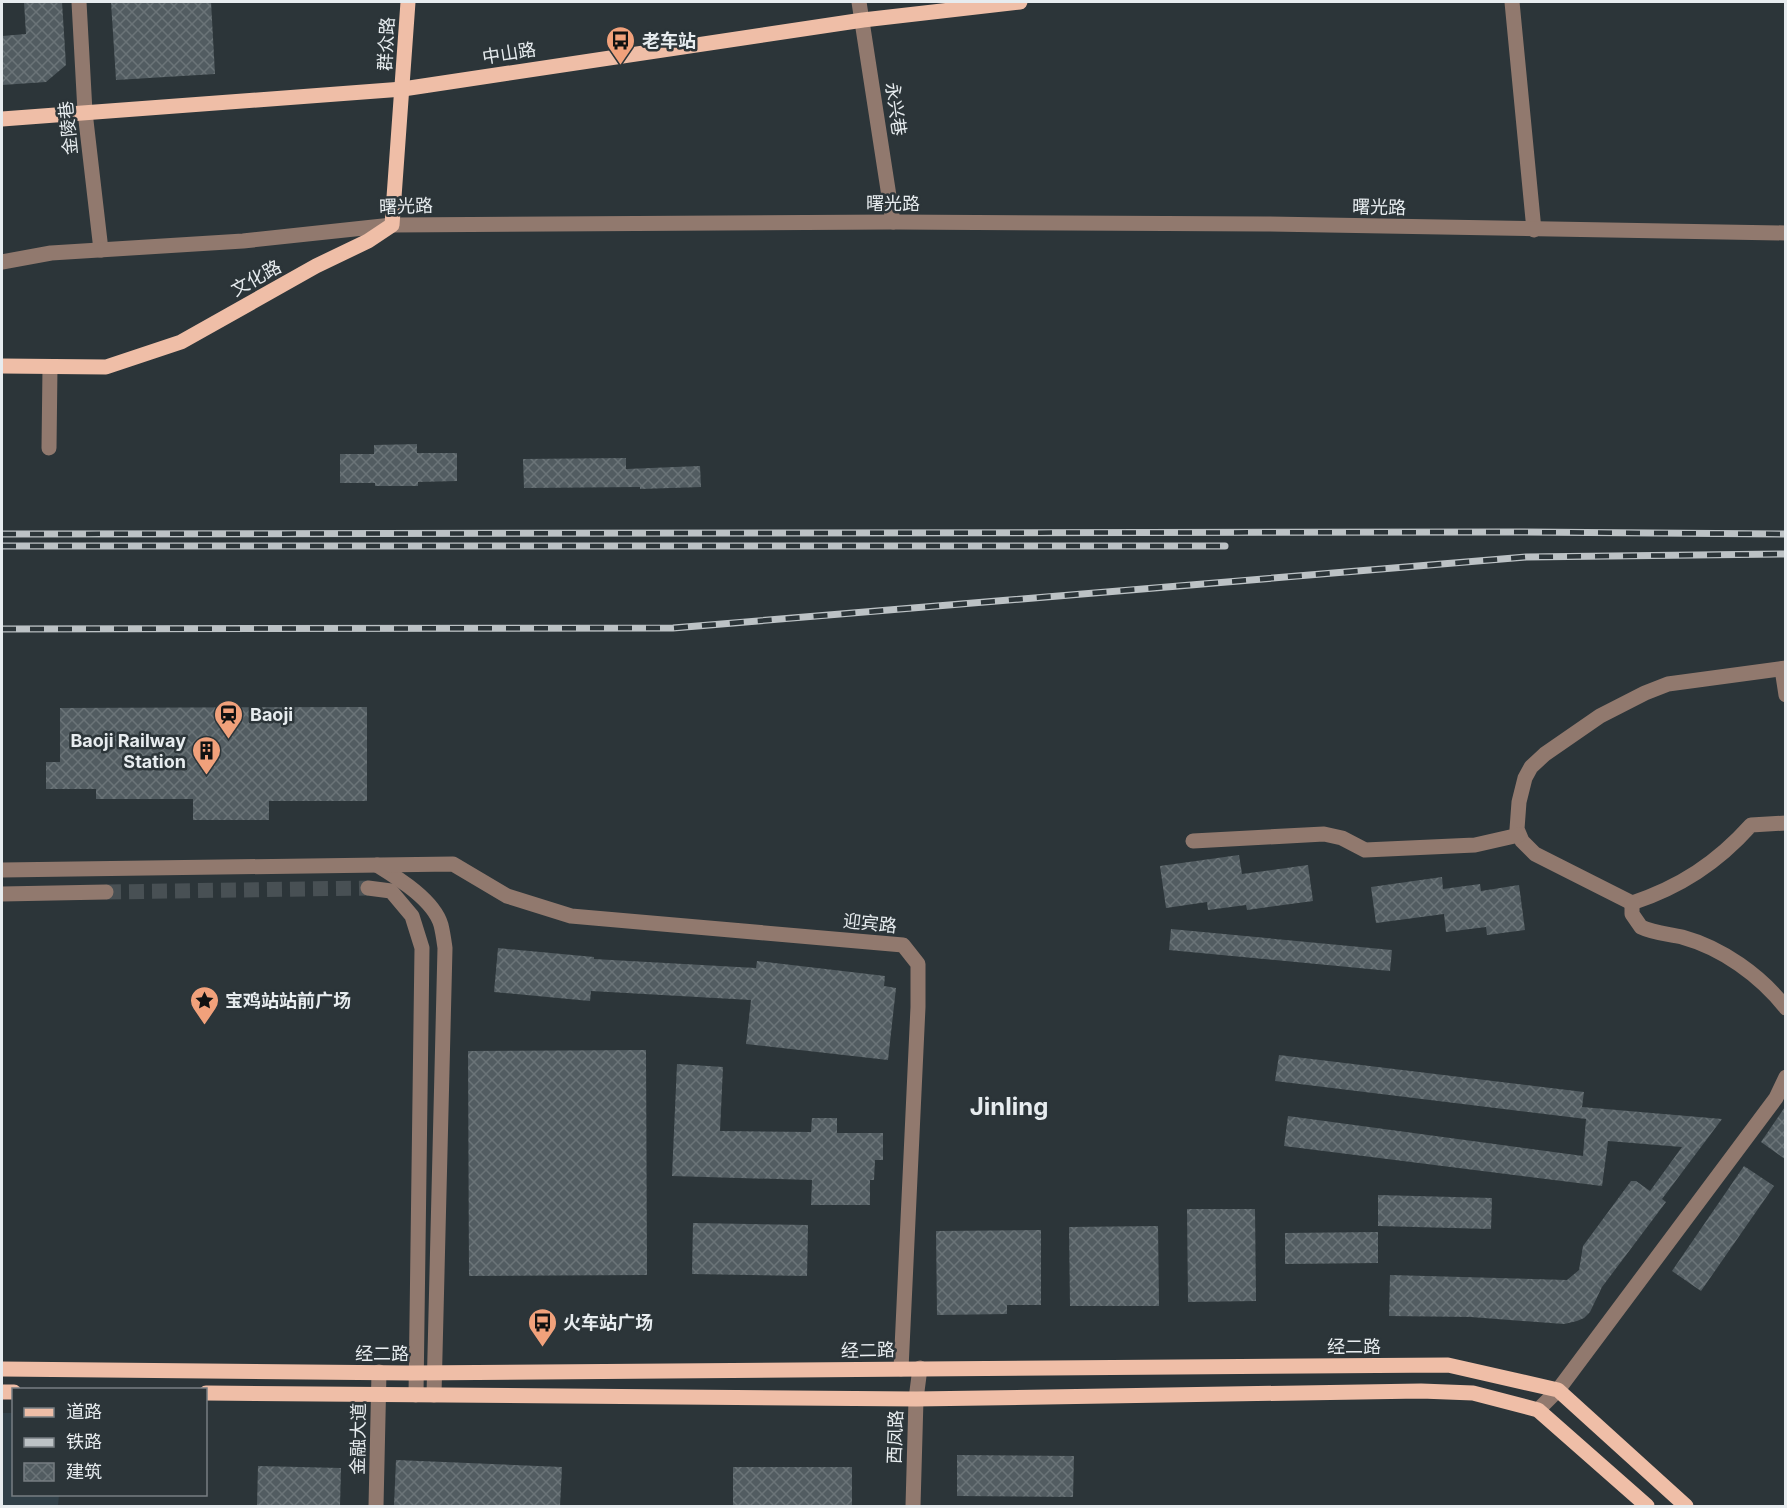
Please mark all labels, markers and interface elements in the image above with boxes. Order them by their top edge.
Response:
street label: 群众路 [374,16,398,72]
bus stop icon: 老车站 [605,24,637,66]
place label: 老车站 [642,30,696,51]
street label: 中山路 [481,38,537,68]
street label: 永兴巷 [882,81,910,137]
street label: 金陵巷 [55,100,81,156]
street label: 曙光路 [866,193,920,214]
street label: 曙光路 [379,195,433,217]
street label: 曙光路 [1352,196,1406,218]
street label: 文化路 [227,256,285,300]
station icon: Baoji [213,698,245,740]
place label: Baoji [250,704,293,725]
place label: Baoji Railway Station [70,730,186,772]
building icon: Baoji Railway Station [191,734,223,776]
street label: 迎宾路 [842,910,898,936]
place icon: 宝鸡站站前广场 [188,984,220,1026]
place label: 宝鸡站站前广场 [225,990,351,1011]
district label: Jinling [970,1092,1048,1121]
bus stop icon: 火车站广场 [526,1306,558,1348]
place label: 火车站广场 [563,1312,653,1333]
street label: 经二路 [1327,1336,1381,1357]
street label: 经二路 [841,1339,895,1361]
street label: 经二路 [355,1343,409,1364]
legend [12,1388,207,1496]
text: 道路 [66,1401,102,1422]
street label: 金融大道 [347,1403,369,1475]
street label: 西凤路 [884,1410,906,1464]
text: 铁路 [66,1431,102,1452]
text: 建筑 [66,1461,102,1482]

